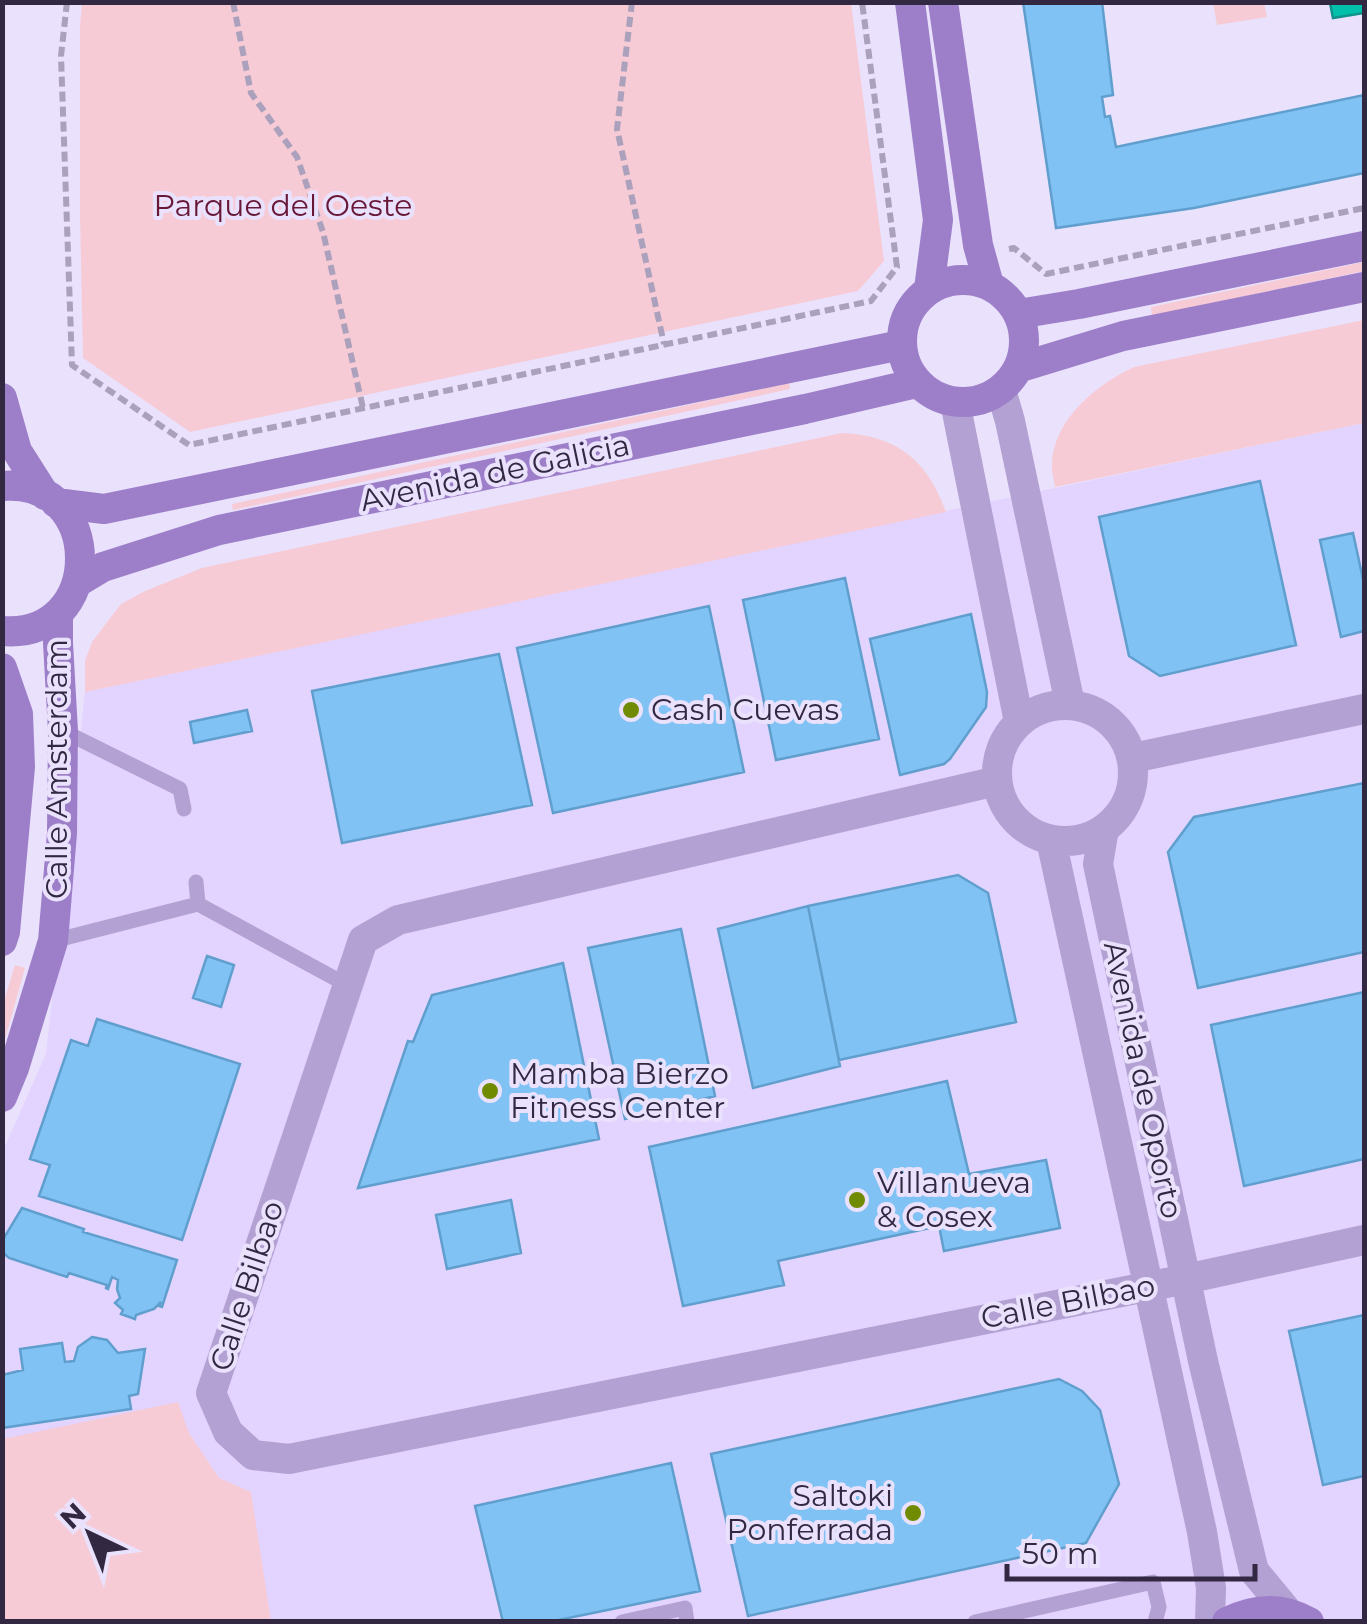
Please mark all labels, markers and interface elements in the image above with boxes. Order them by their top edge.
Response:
park label: Parque del Oeste [154,187,412,224]
street label: Avenida de Galicia [357,426,633,519]
street label: Calle Amsterdam [38,639,75,899]
place label: Cash Cuevas [651,691,839,728]
marker: Cash Cuevas [620,699,642,721]
street label: Avenida de Oporto [1096,938,1191,1222]
place label: Mamba Bierzo Fitness Center [510,1055,729,1126]
marker: Mamba Bierzo Fitness Center [479,1080,501,1102]
place label: Villanueva & Cosex [877,1164,1031,1235]
marker: Villanueva & Cosex [846,1189,868,1211]
street label: Calle Bilbao [202,1196,291,1375]
street label: Calle Bilbao [978,1267,1158,1336]
place label: Saltoki Ponferrada [726,1477,893,1548]
north arrow [40,1484,140,1584]
text: N [53,1496,93,1536]
marker: Saltoki Ponferrada [902,1502,924,1524]
scale bar [1007,1519,1254,1581]
text: 50 m [1022,1535,1099,1572]

